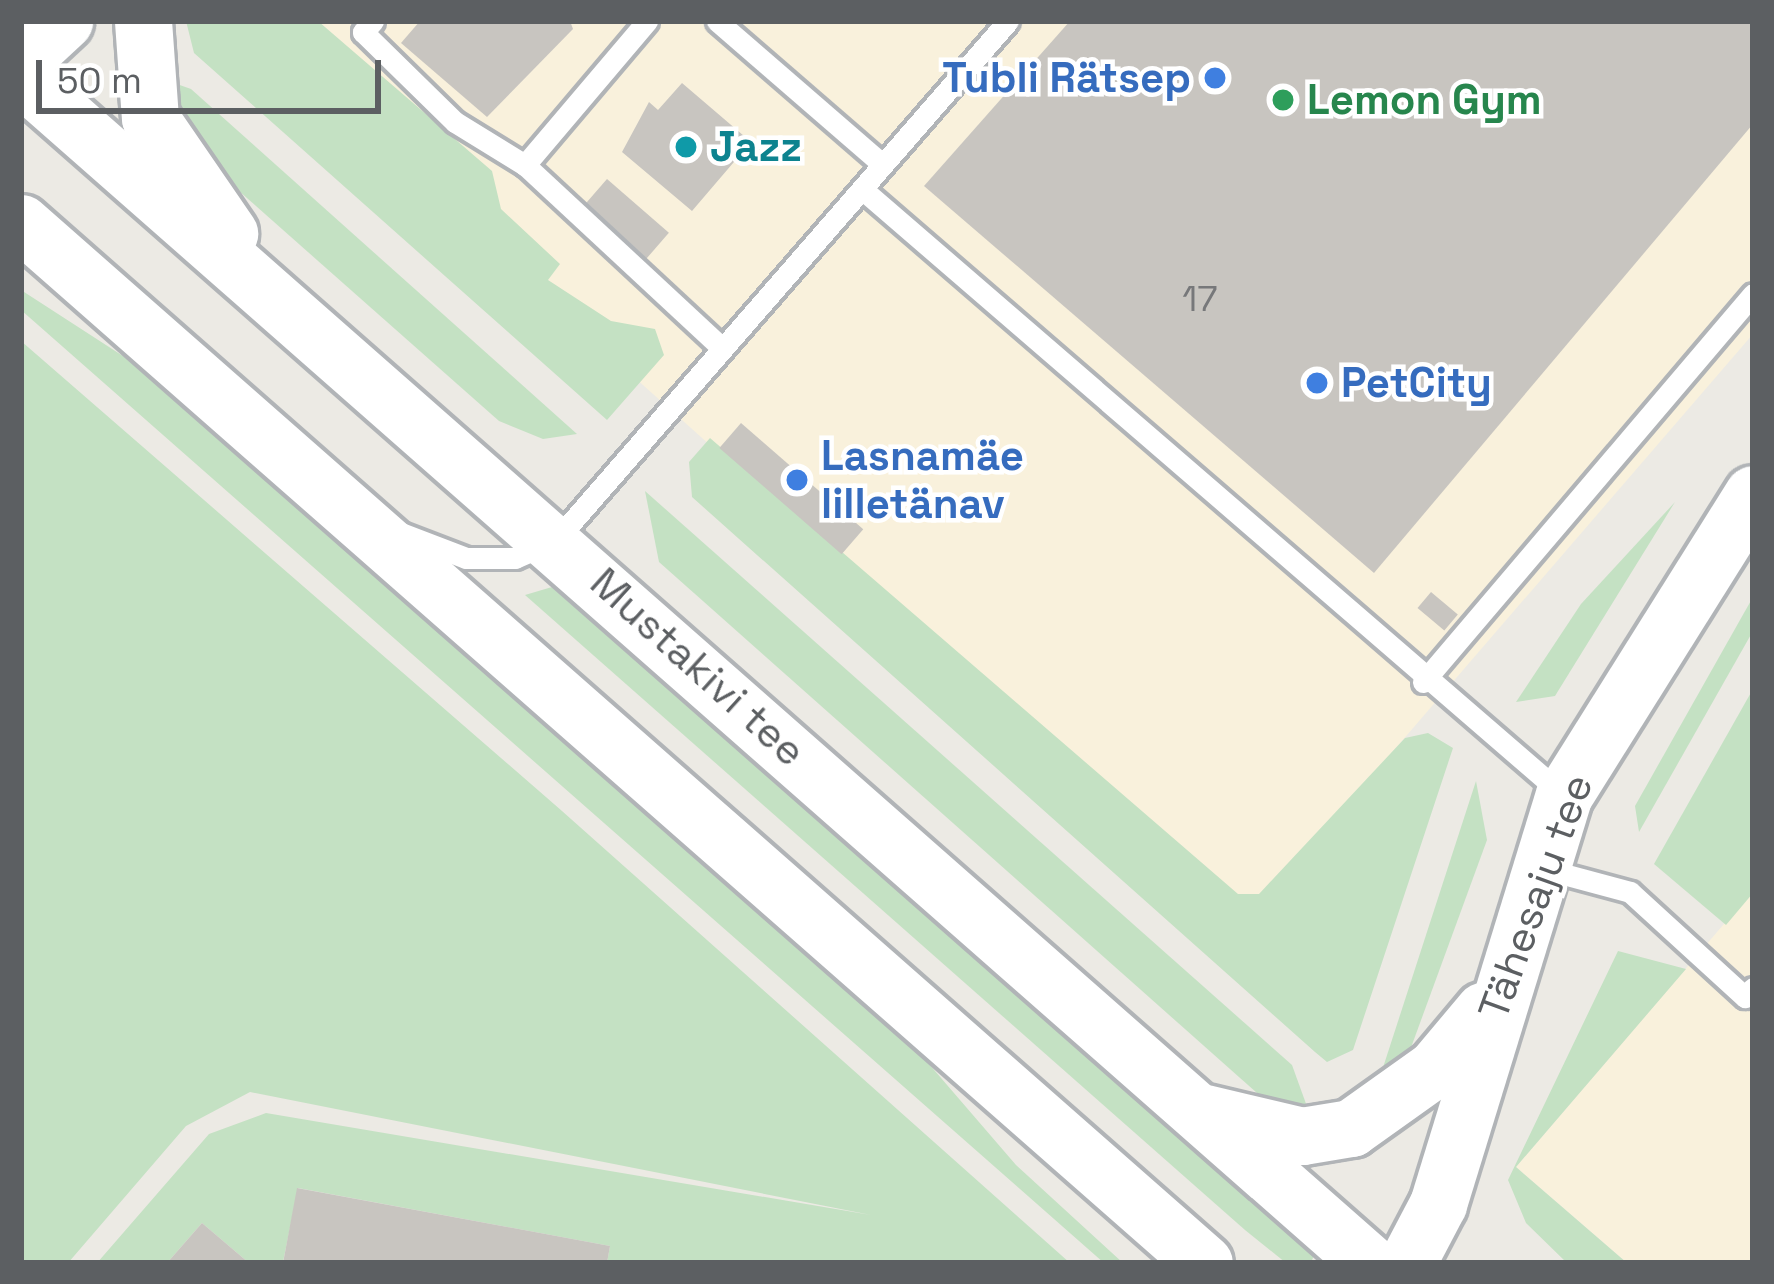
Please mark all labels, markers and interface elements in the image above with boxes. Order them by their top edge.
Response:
scale bar [42,36,387,110]
place label: Tubli Rätsep [942,53,1191,103]
text: 50 m [57,58,142,104]
marker: Tubli Rätsep [1202,65,1228,91]
place label: Lemon Gym [1307,75,1542,125]
marker: Lemon Gym [1270,87,1296,113]
place label: Jazz [710,122,802,172]
marker: Jazz [673,134,699,160]
house number: 17 [1182,278,1218,322]
place label: PetCity [1341,358,1492,408]
marker: PetCity [1304,370,1330,396]
place label: Lasnamäe lilletänav [821,431,1024,530]
marker: Lasnamäe lilletänav [784,467,810,493]
street label: Mustakivi tee [580,557,816,777]
street label: Tähesaju tee [1468,768,1604,1026]

